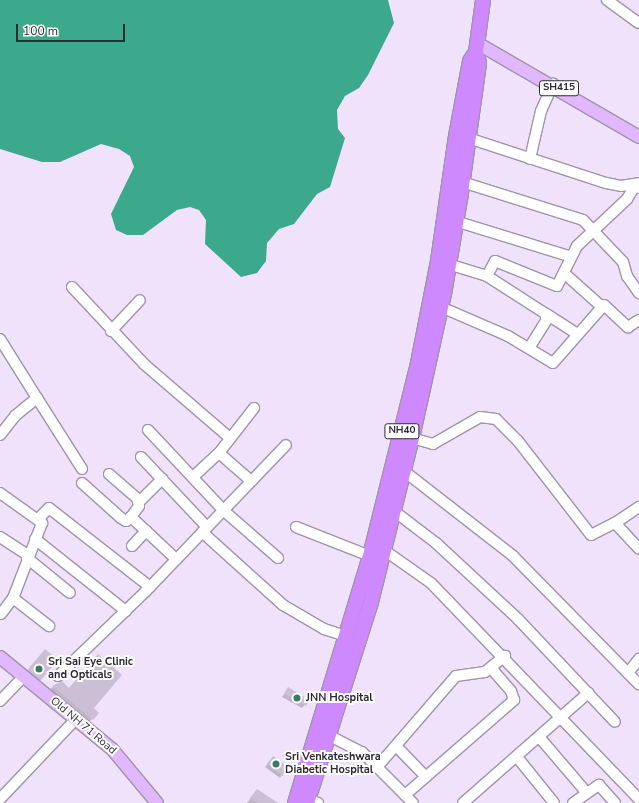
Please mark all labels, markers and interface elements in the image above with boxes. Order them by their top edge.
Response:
scale bar [18,16,127,42]
text: 100 m [23,23,58,39]
road number: SH415 [538,80,580,96]
road number: NH40 [384,423,420,439]
place label: Sri Sai Eye Clinic and Opticals [48,656,133,682]
marker: Sri Sai Eye Clinic and Opticals [33,663,45,675]
place label: JNN Hospital [306,691,373,705]
marker: JNN Hospital [291,692,303,704]
street label: Old NH 71 Road [47,695,119,757]
place label: Sri Venkateshwara Diabetic Hospital [285,751,381,777]
marker: Sri Venkateshwara Diabetic Hospital [270,758,282,770]

